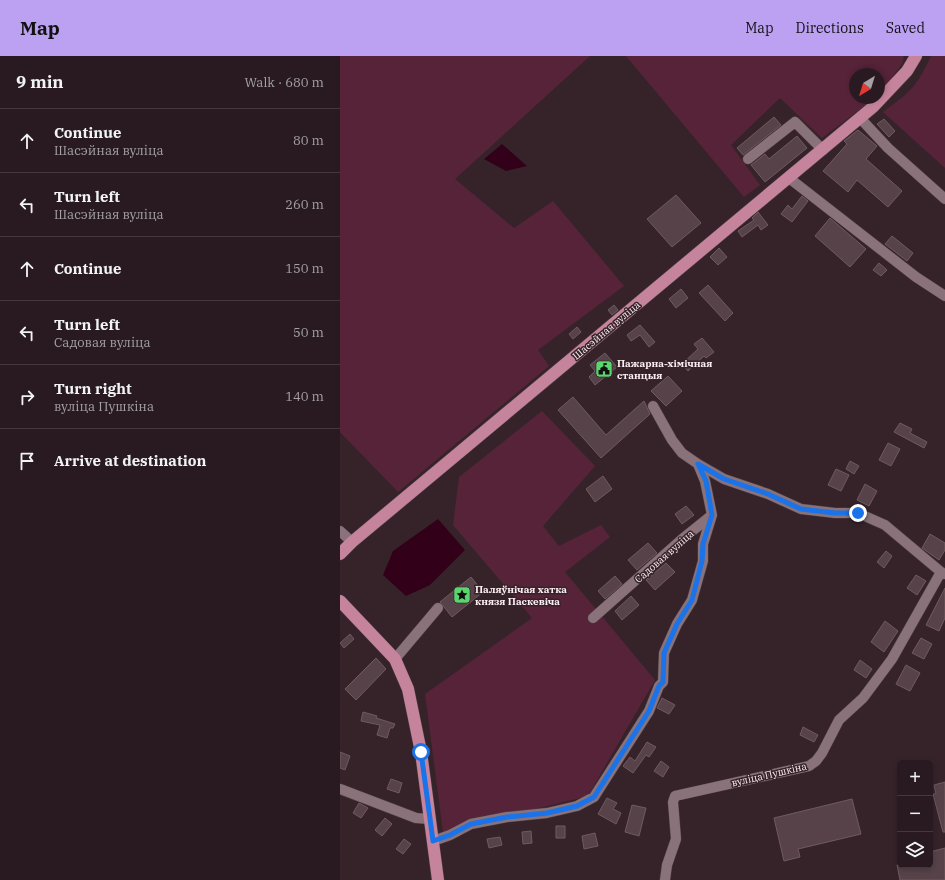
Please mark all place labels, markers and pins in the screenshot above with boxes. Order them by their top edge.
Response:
place label: Пажарна-хімічная станцыя [617,357,712,382]
public building icon: Пажарна-хімічная станцыя [594,359,614,379]
place label: Паляўнічая хатка князя Паскевіча [475,583,567,608]
place icon: Паляўнічая хатка князя Паскевіча [452,585,472,605]

